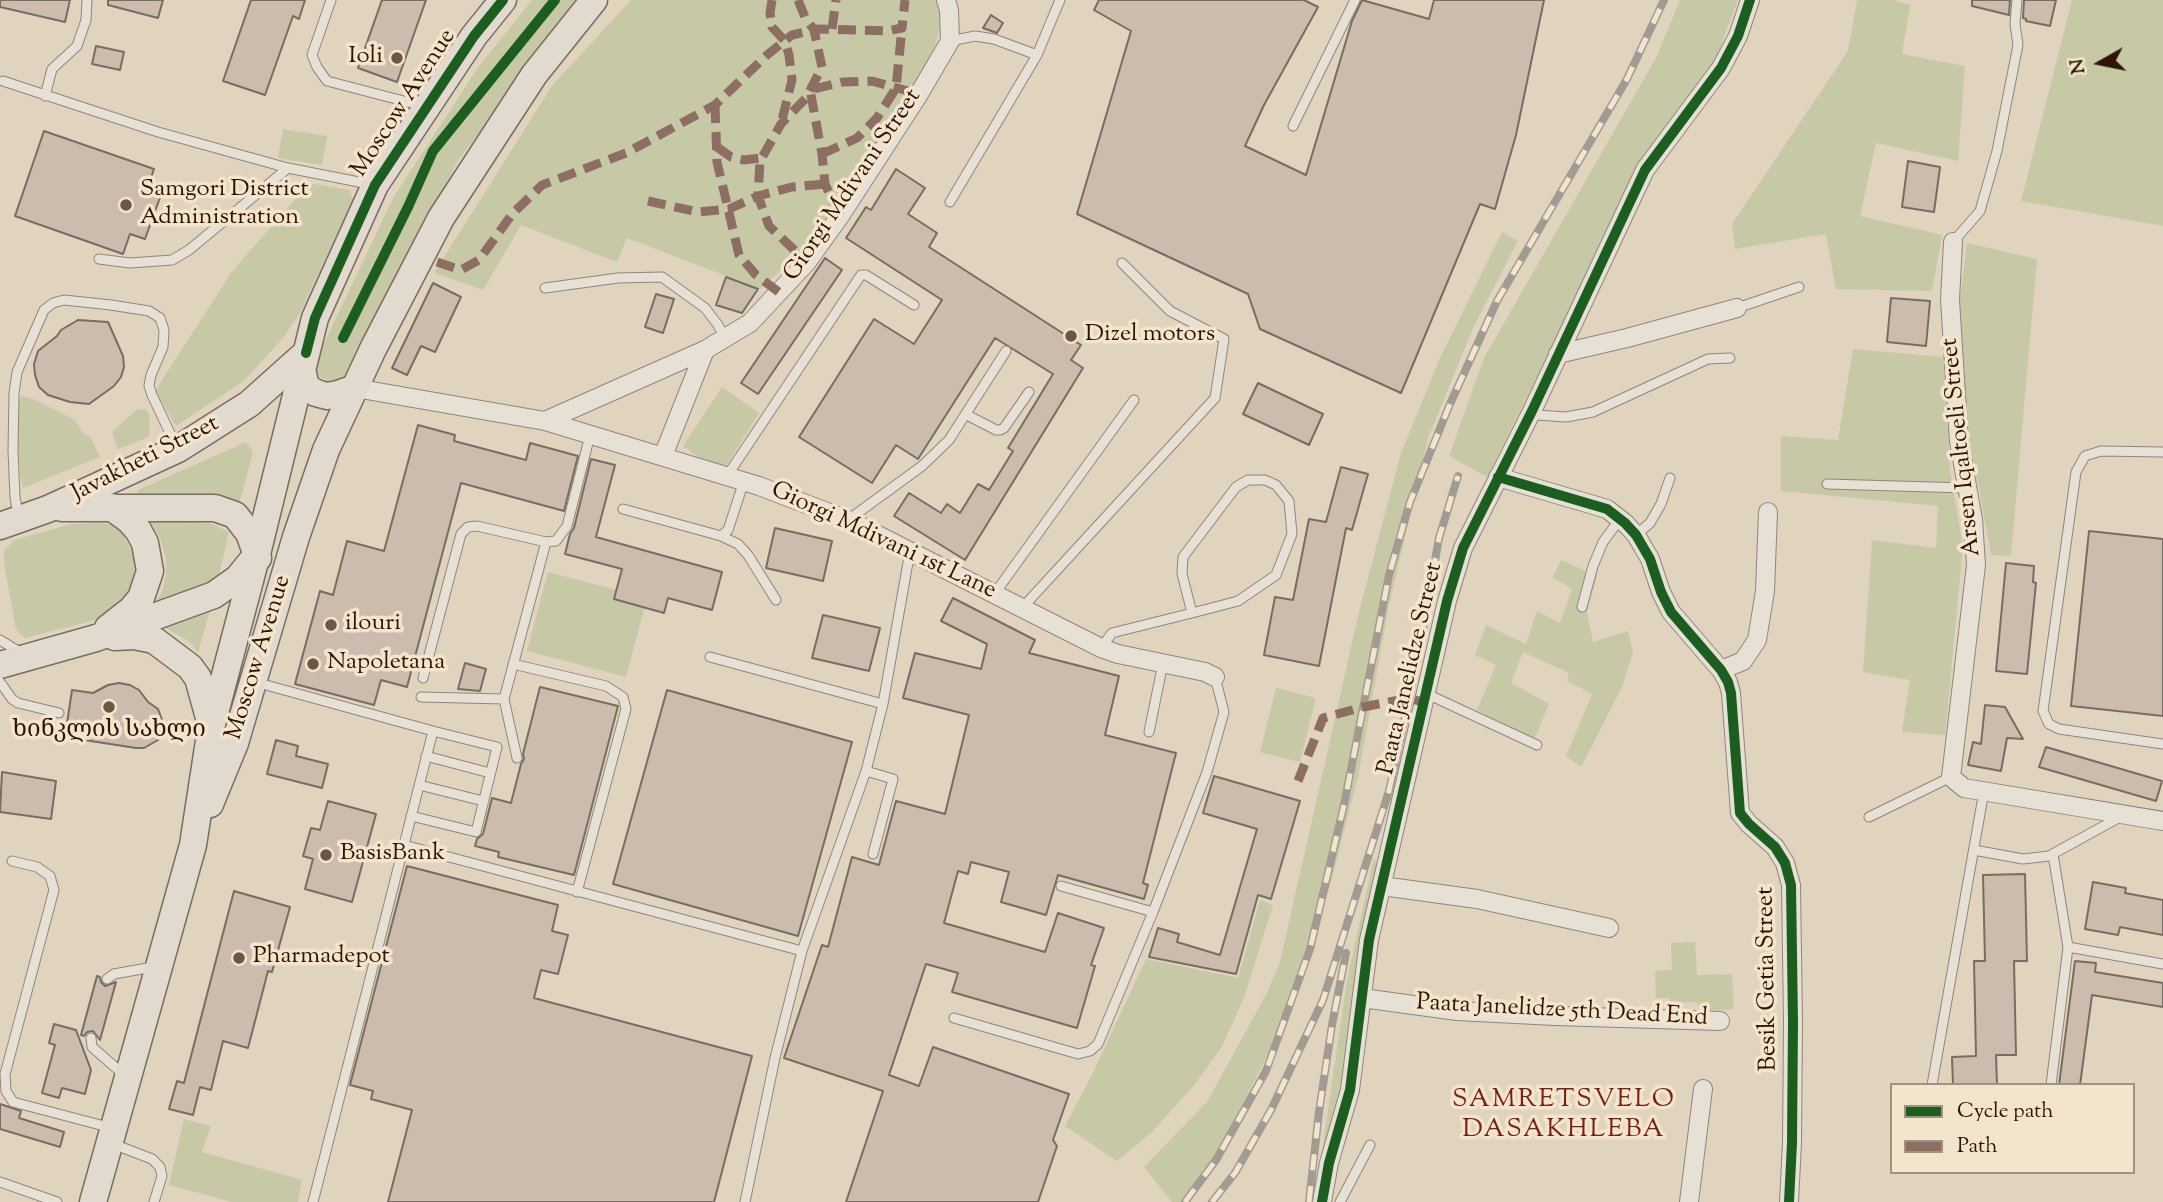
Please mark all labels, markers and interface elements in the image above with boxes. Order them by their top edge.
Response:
street label: Moscow Avenue [346,25,464,183]
north arrow [2065,28,2135,98]
place label: Ioli [349,44,383,72]
marker: Ioli [389,50,405,66]
text: N [2064,57,2093,76]
street label: Giorgi Mdivani Street [779,84,929,288]
place label: Samgori District Administration [140,177,309,233]
marker: Samgori District Administration [118,197,134,213]
place label: Dizel motors [1085,322,1215,350]
marker: Dizel motors [1063,328,1079,344]
street label: Arsen Iqaltoeli Street [1937,336,1989,558]
street label: Javakheti Street [68,411,224,509]
street label: Giorgi Mdivani 1st Lane [766,477,1000,607]
street label: Paata Janelidze Street [1374,560,1450,778]
street label: Moscow Avenue [221,572,299,744]
place label: ilouri [345,611,401,639]
marker: ilouri [323,617,339,633]
place label: Napoletana [327,650,445,678]
marker: Napoletana [305,656,321,672]
marker: ხინკლის სახლი [101,699,117,715]
place label: ხინკლის სახლი [12,718,206,746]
place label: BasisBank [340,841,445,869]
marker: BasisBank [318,847,334,863]
street label: Besik Getia Street [1753,886,1785,1072]
place label: Pharmadepot [253,944,390,972]
marker: Pharmadepot [231,950,247,966]
street label: Paata Janelidze 5th Dead End [1415,990,1709,1034]
legend [1890,1083,2135,1174]
district label: SAMRETSVELO DASAKHLEBA [1453,1086,1675,1148]
text: Cycle path [1957,1097,2054,1127]
text: Path [1957,1132,1998,1162]

